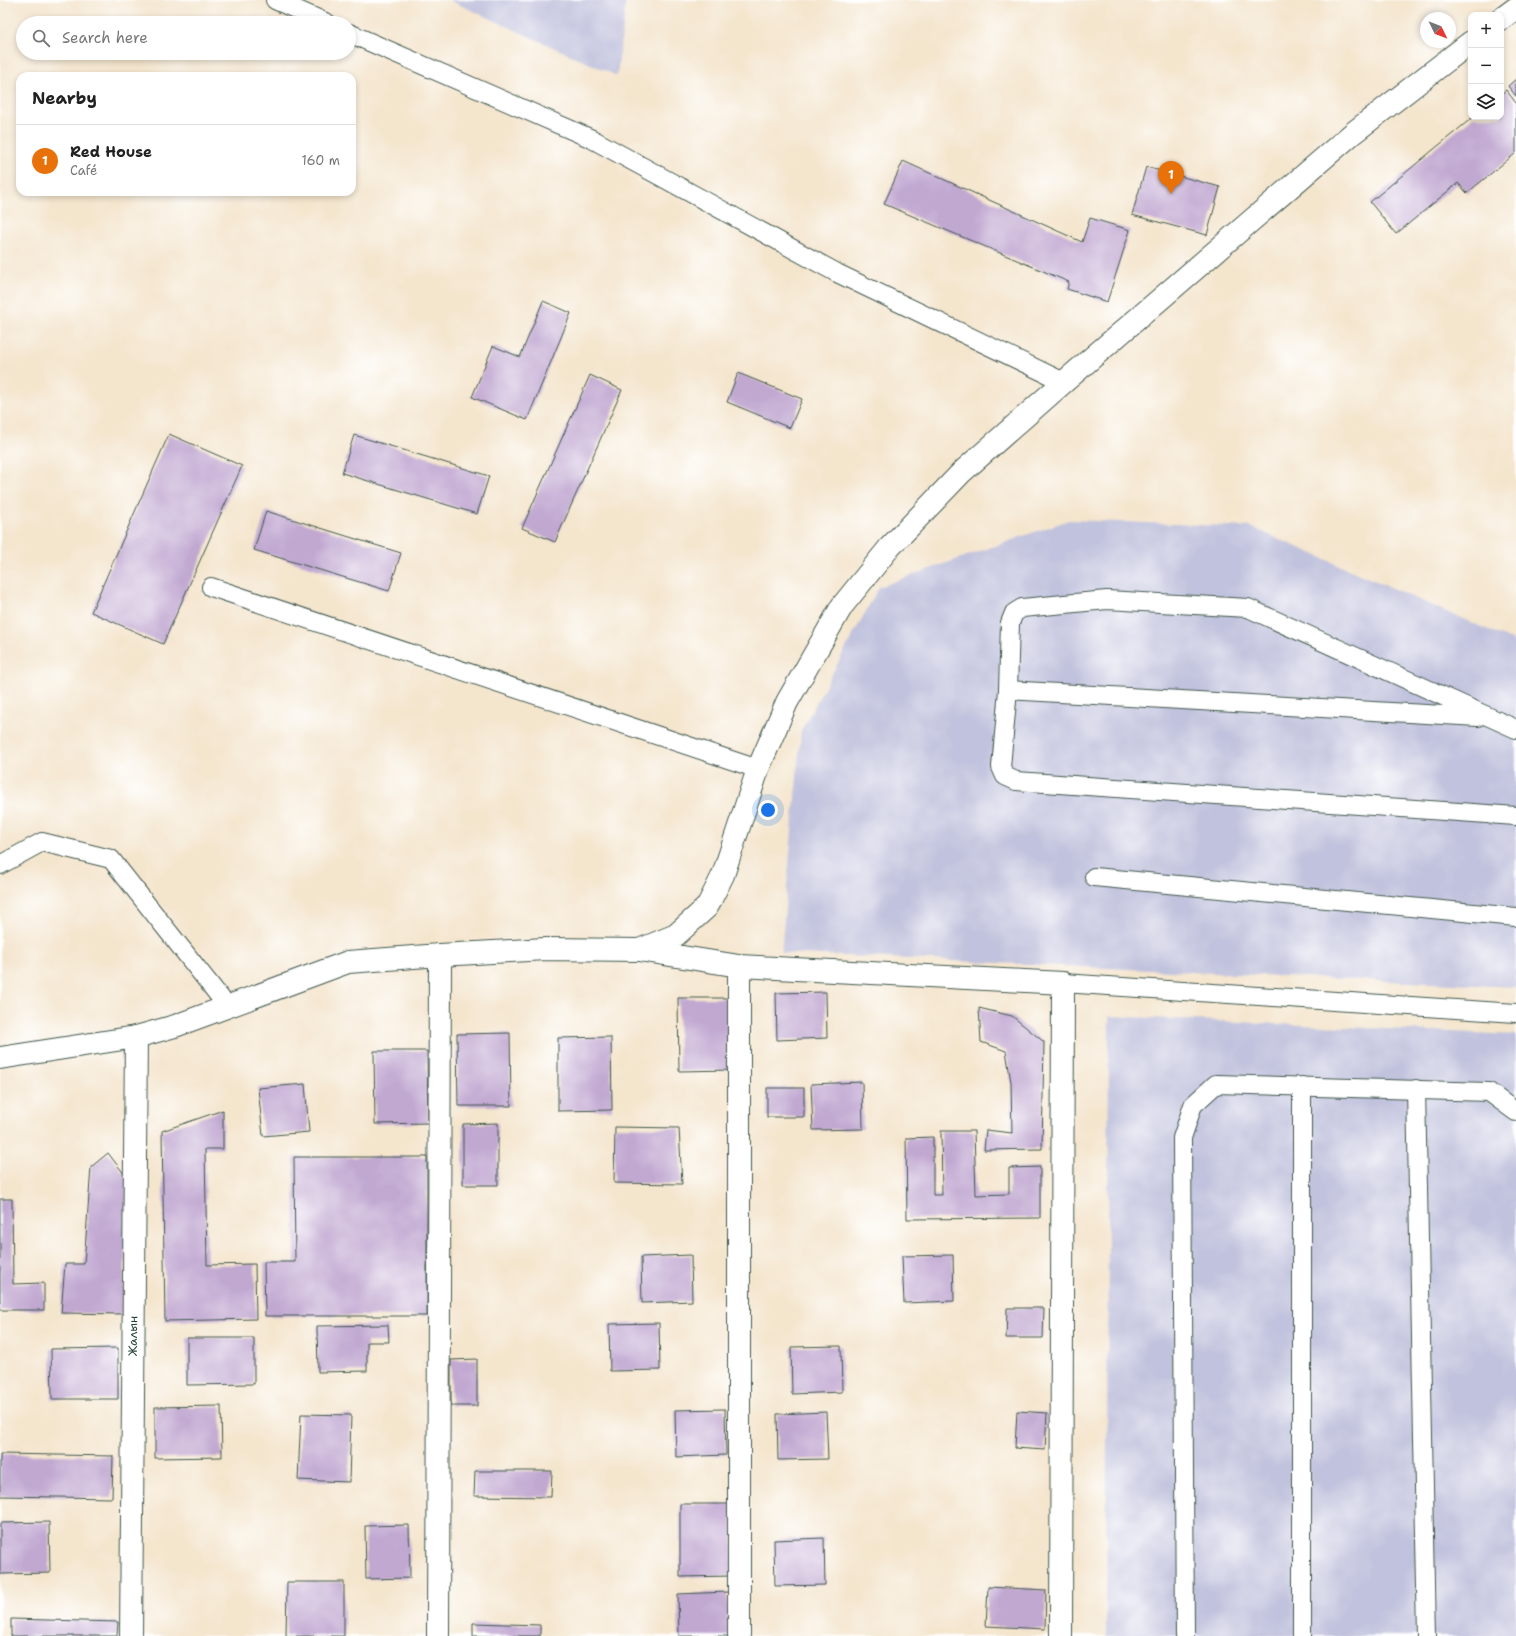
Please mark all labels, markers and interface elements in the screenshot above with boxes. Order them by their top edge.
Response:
north arrow [1420,12,1456,48]
map controls [1468,12,1504,120]
button: + [1468,12,1504,48]
search box [16,16,356,60]
icon: search [30,27,52,49]
text: Search here [62,28,148,48]
button: − [1468,48,1504,84]
button: layers [1468,84,1504,120]
text: Nearby [32,87,97,109]
text: Red House [70,142,152,162]
text: 1 [42,152,48,169]
text: 160 m [302,152,340,169]
pin: 1 [1158,161,1184,194]
text: Café [70,162,97,179]
your location [758,800,778,820]
street label: Жалын [125,1316,141,1356]

